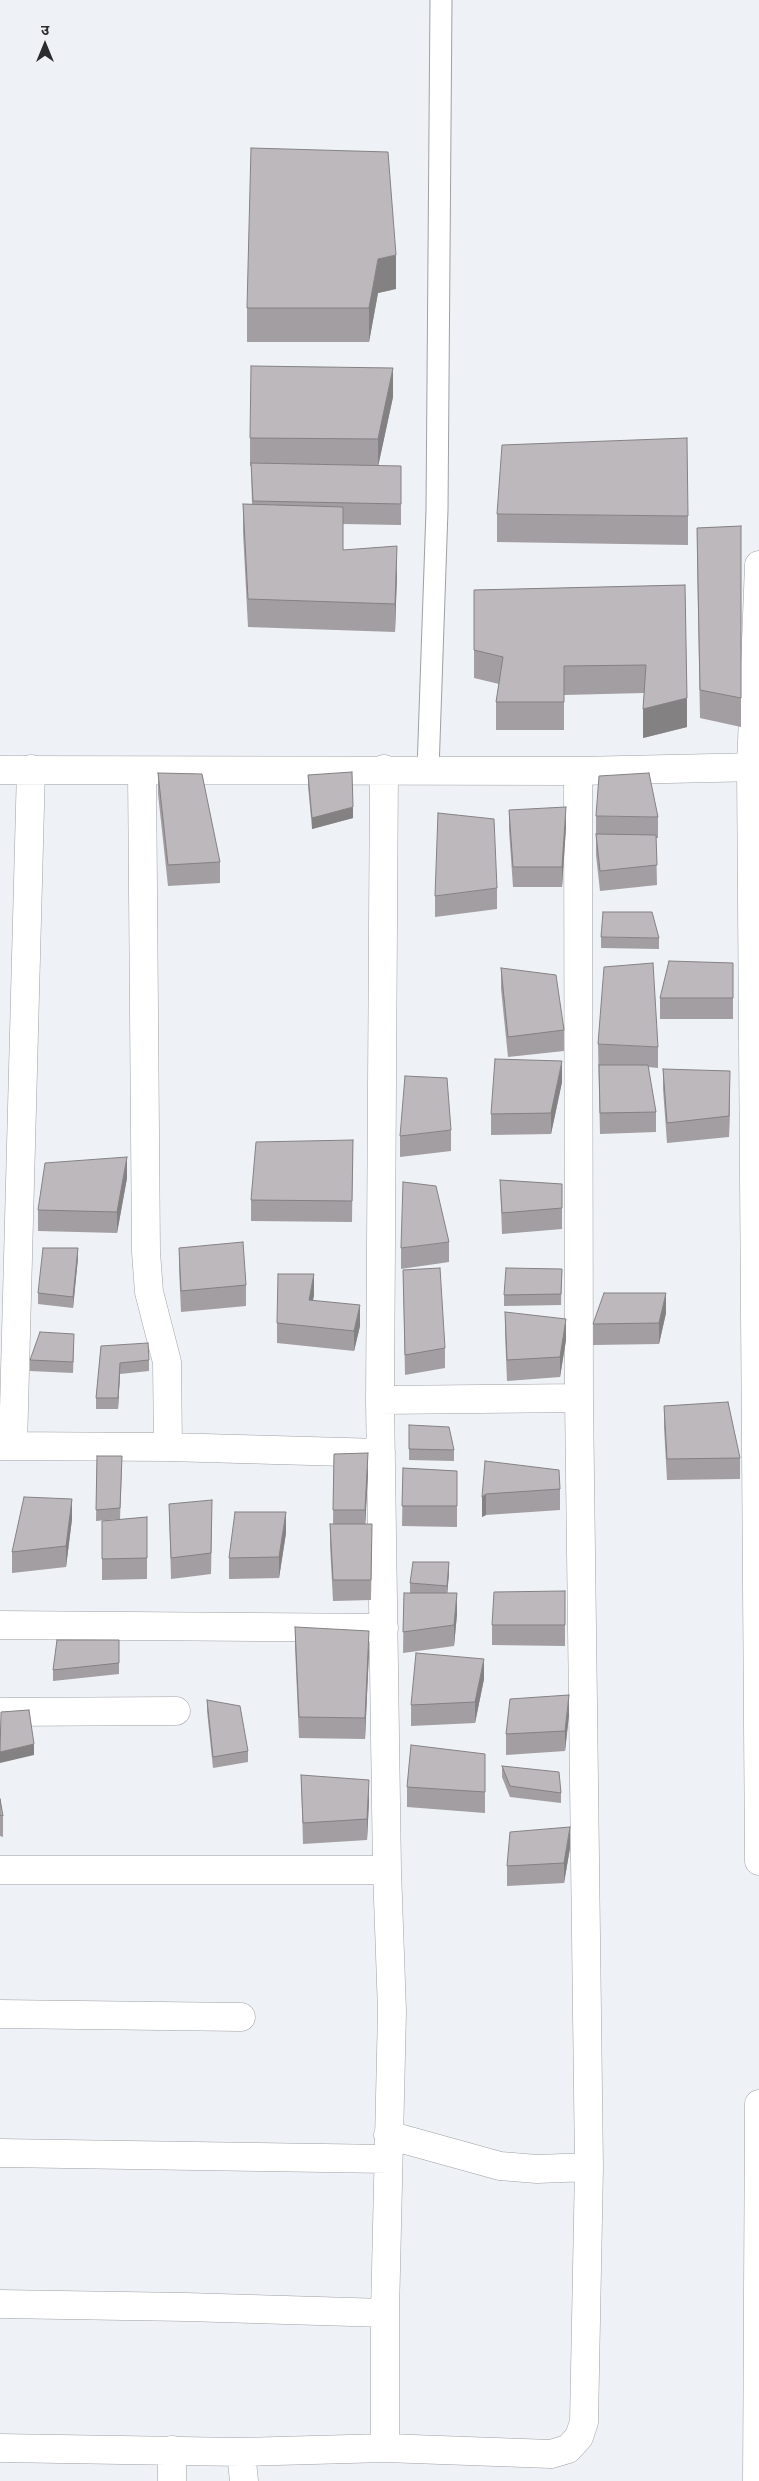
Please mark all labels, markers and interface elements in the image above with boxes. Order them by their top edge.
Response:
north arrow [20,20,70,70]
text: उ [41,22,49,38]

